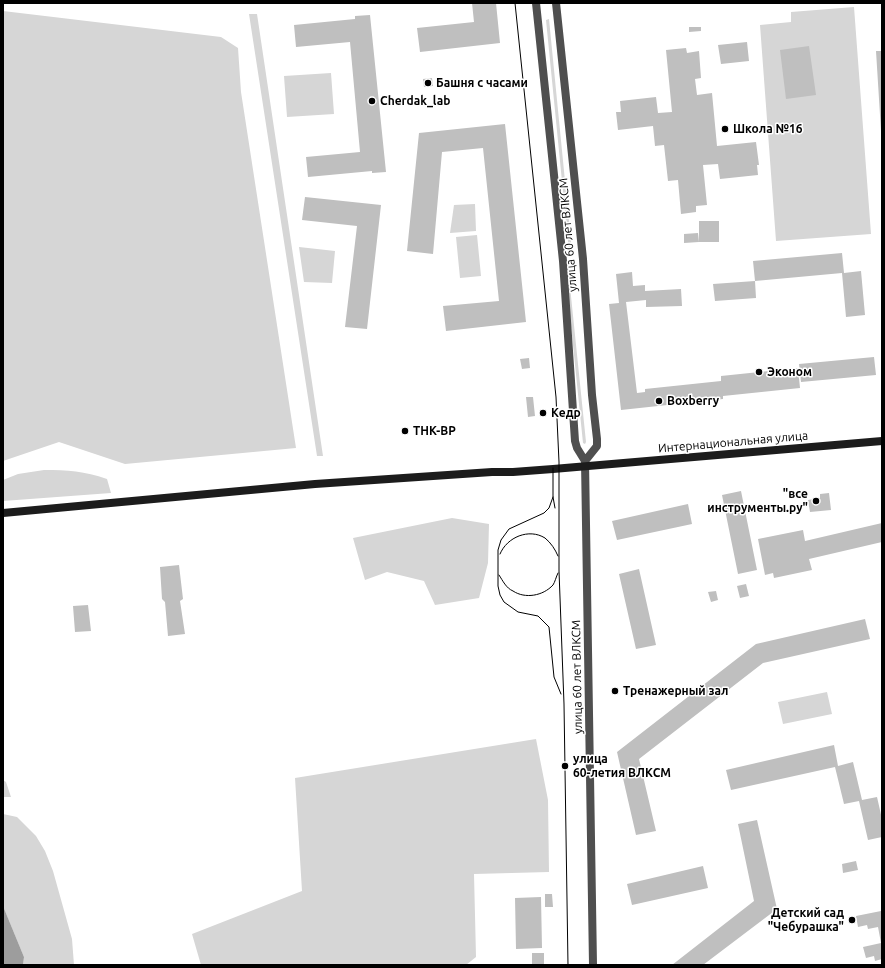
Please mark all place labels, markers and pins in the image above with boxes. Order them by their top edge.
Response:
place label: Башня с часами [436,76,528,90]
marker: Башня с часами [423,78,433,88]
place label: Cherdak_lab [380,94,450,108]
marker: Cherdak_lab [367,96,377,106]
place label: Школа №16 [733,122,802,136]
marker: Школа №16 [720,124,730,134]
place label: Эконом [767,365,812,379]
marker: Эконом [754,367,764,377]
place label: Boxberry [667,394,719,408]
marker: Boxberry [654,396,664,406]
place label: Кедр [551,406,581,420]
marker: Кедр [538,408,548,418]
place label: ТНК-ВР [413,424,456,438]
marker: ТНК-ВР [400,426,410,436]
place label: "все инструменты.ру" [707,487,808,515]
marker: "все инструменты.ру" [811,496,821,506]
place label: Тренажерный зал [623,684,728,698]
marker: Тренажерный зал [610,686,620,696]
place label: улица 60-летия ВЛКСМ [573,752,671,780]
marker: улица 60-летия ВЛКСМ [560,761,570,771]
place label: Детский сад "Чебурашка" [768,906,844,934]
marker: Детский сад "Чебурашка" [847,915,857,925]

